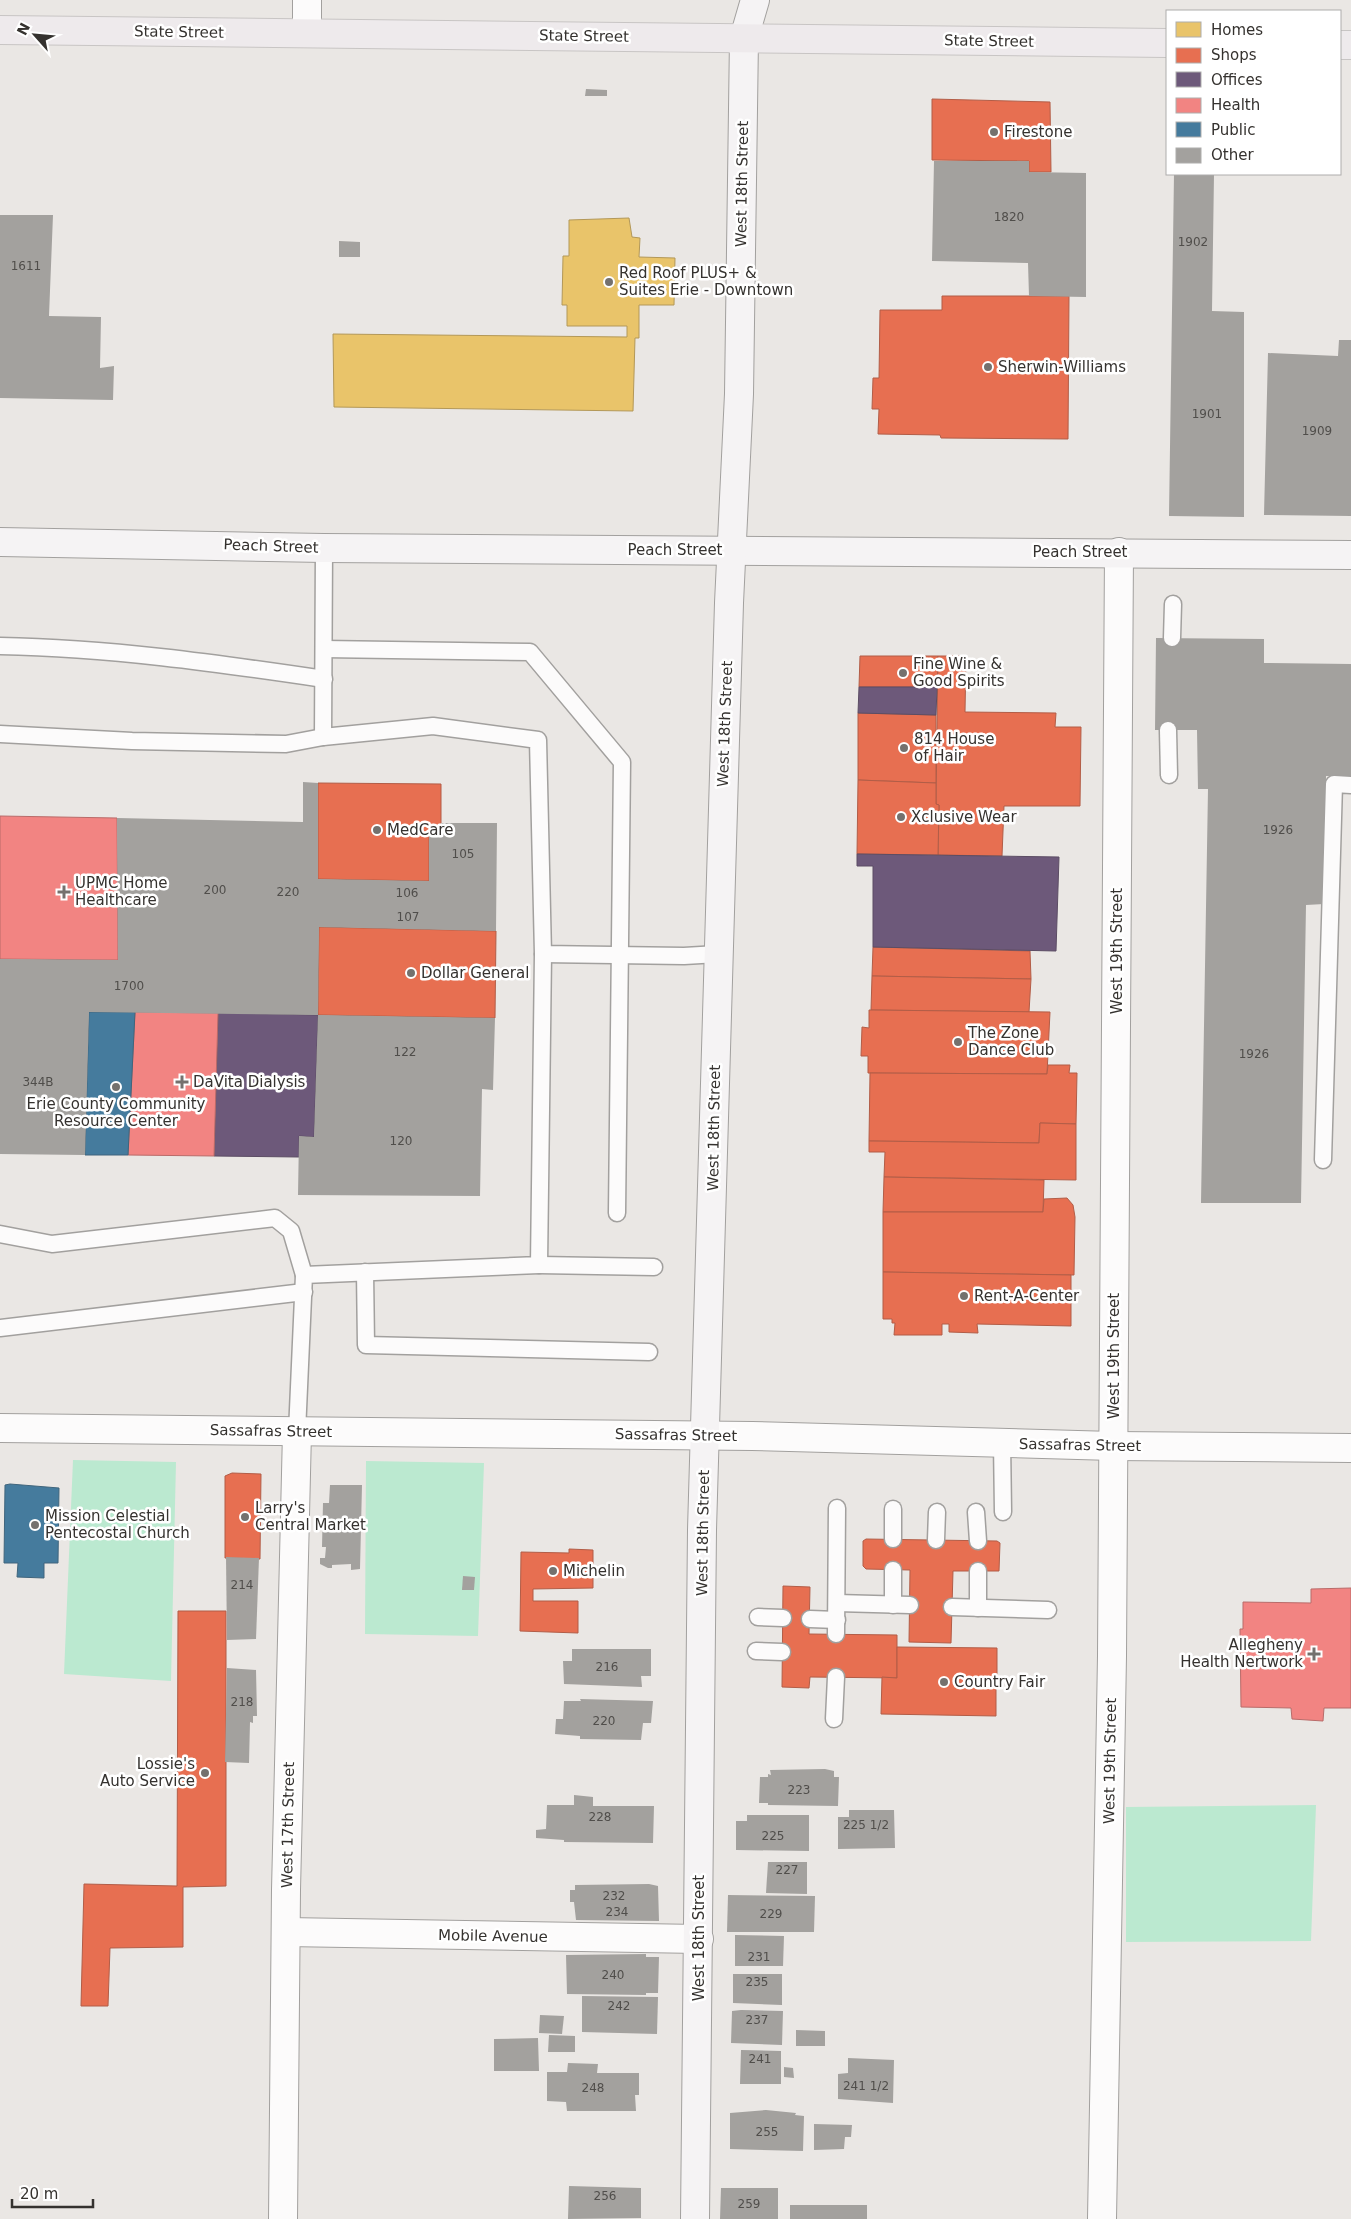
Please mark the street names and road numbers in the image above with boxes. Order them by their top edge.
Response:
street label: State Street [134,22,224,42]
street label: State Street [539,26,629,46]
street label: State Street [944,31,1034,51]
street label: West 18th Street [732,121,752,247]
street label: Peach Street [223,535,319,557]
street label: Peach Street [627,541,723,559]
street label: Peach Street [1032,543,1128,561]
street label: West 18th Street [714,660,736,788]
street label: West 19th Street [1108,888,1126,1014]
street label: West 18th Street [704,1065,724,1191]
street label: West 19th Street [1105,1293,1123,1419]
street label: Sassafras Street [210,1421,332,1441]
street label: Sassafras Street [615,1425,737,1445]
street label: Sassafras Street [1019,1435,1141,1455]
street label: West 18th Street [693,1470,713,1596]
street label: West 19th Street [1100,1698,1120,1824]
street label: West 17th Street [278,1762,298,1888]
street label: West 18th Street [690,1875,708,2001]
street label: Mobile Avenue [438,1926,548,1946]

